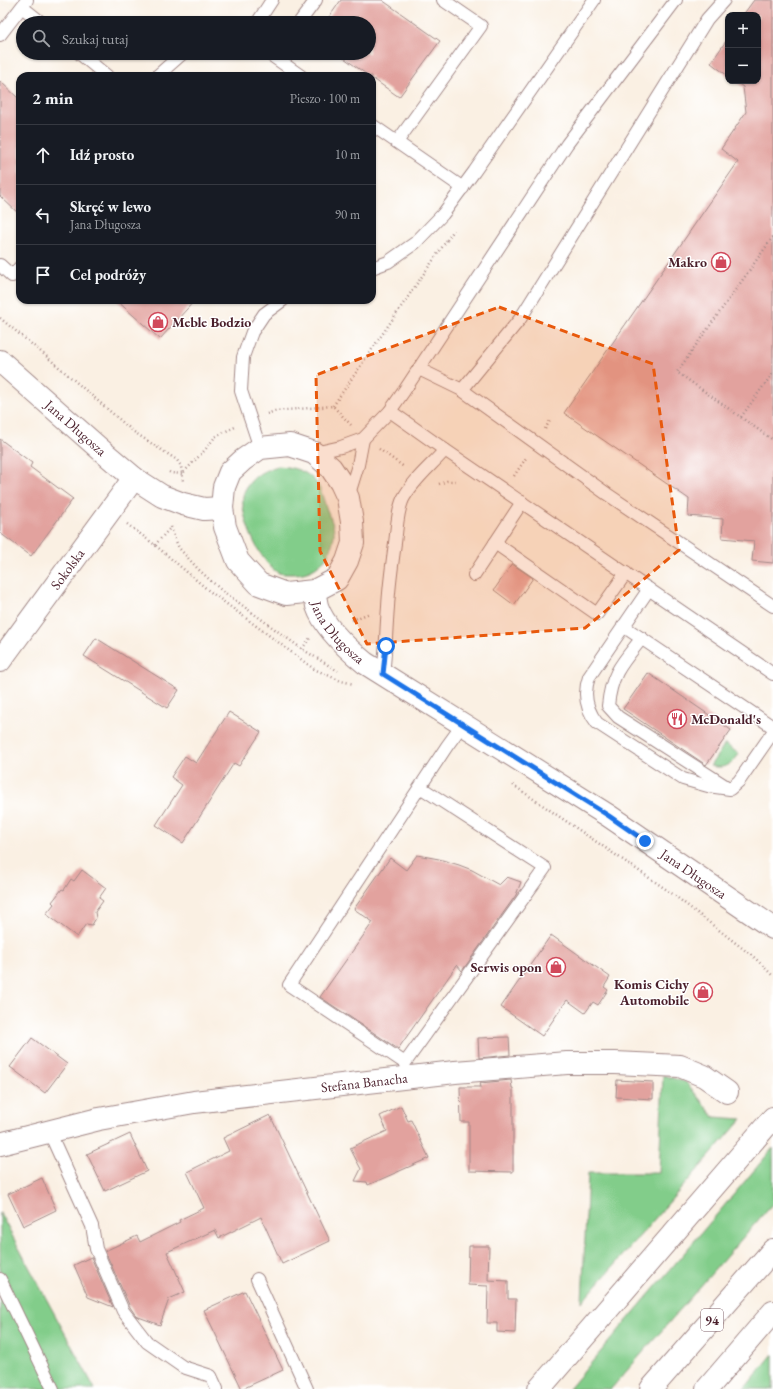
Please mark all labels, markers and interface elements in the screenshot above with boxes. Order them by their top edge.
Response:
map controls [725,12,761,84]
button: + [725,12,761,48]
search box [16,16,376,60]
icon: search [30,27,52,49]
text: Szukaj tutaj [62,29,128,48]
button: − [725,48,761,84]
text: 2 min [32,87,73,109]
text: Pieszo · 100 m [290,90,360,107]
icon: ahead [32,144,54,166]
text: Idź prosto [70,145,134,164]
text: 10 m [335,146,360,163]
text: Skręć w lewo [70,197,151,216]
icon: left [32,204,54,226]
text: 90 m [335,206,360,223]
text: Jana Długosza [70,216,141,233]
shop icon: Makro [710,251,732,273]
place label: Makro [668,253,707,271]
icon: arrive [32,264,54,286]
text: Cel podróży [70,265,146,284]
shop icon: Meble Bodzio [147,311,169,333]
place label: Meble Bodzio [172,313,251,331]
street label: Jana Długosza [40,395,111,460]
street label: Sokolska [46,545,89,593]
street label: Jana Długosza [307,599,369,668]
route start [377,637,395,655]
restaurant icon: McDonald's [666,708,688,730]
place label: McDonald's [691,710,761,728]
route end [636,832,654,850]
street label: Jana Długosza [656,844,731,903]
shop icon: Serwis opon [545,956,567,978]
place label: Serwis opon [471,958,542,976]
place label: Komis Cichy Automobile [614,975,689,1009]
shop icon: Komis Cichy Automobile [692,981,714,1003]
street label: Stefana Banacha [320,1068,409,1096]
road number: 94 [701,1309,723,1331]

